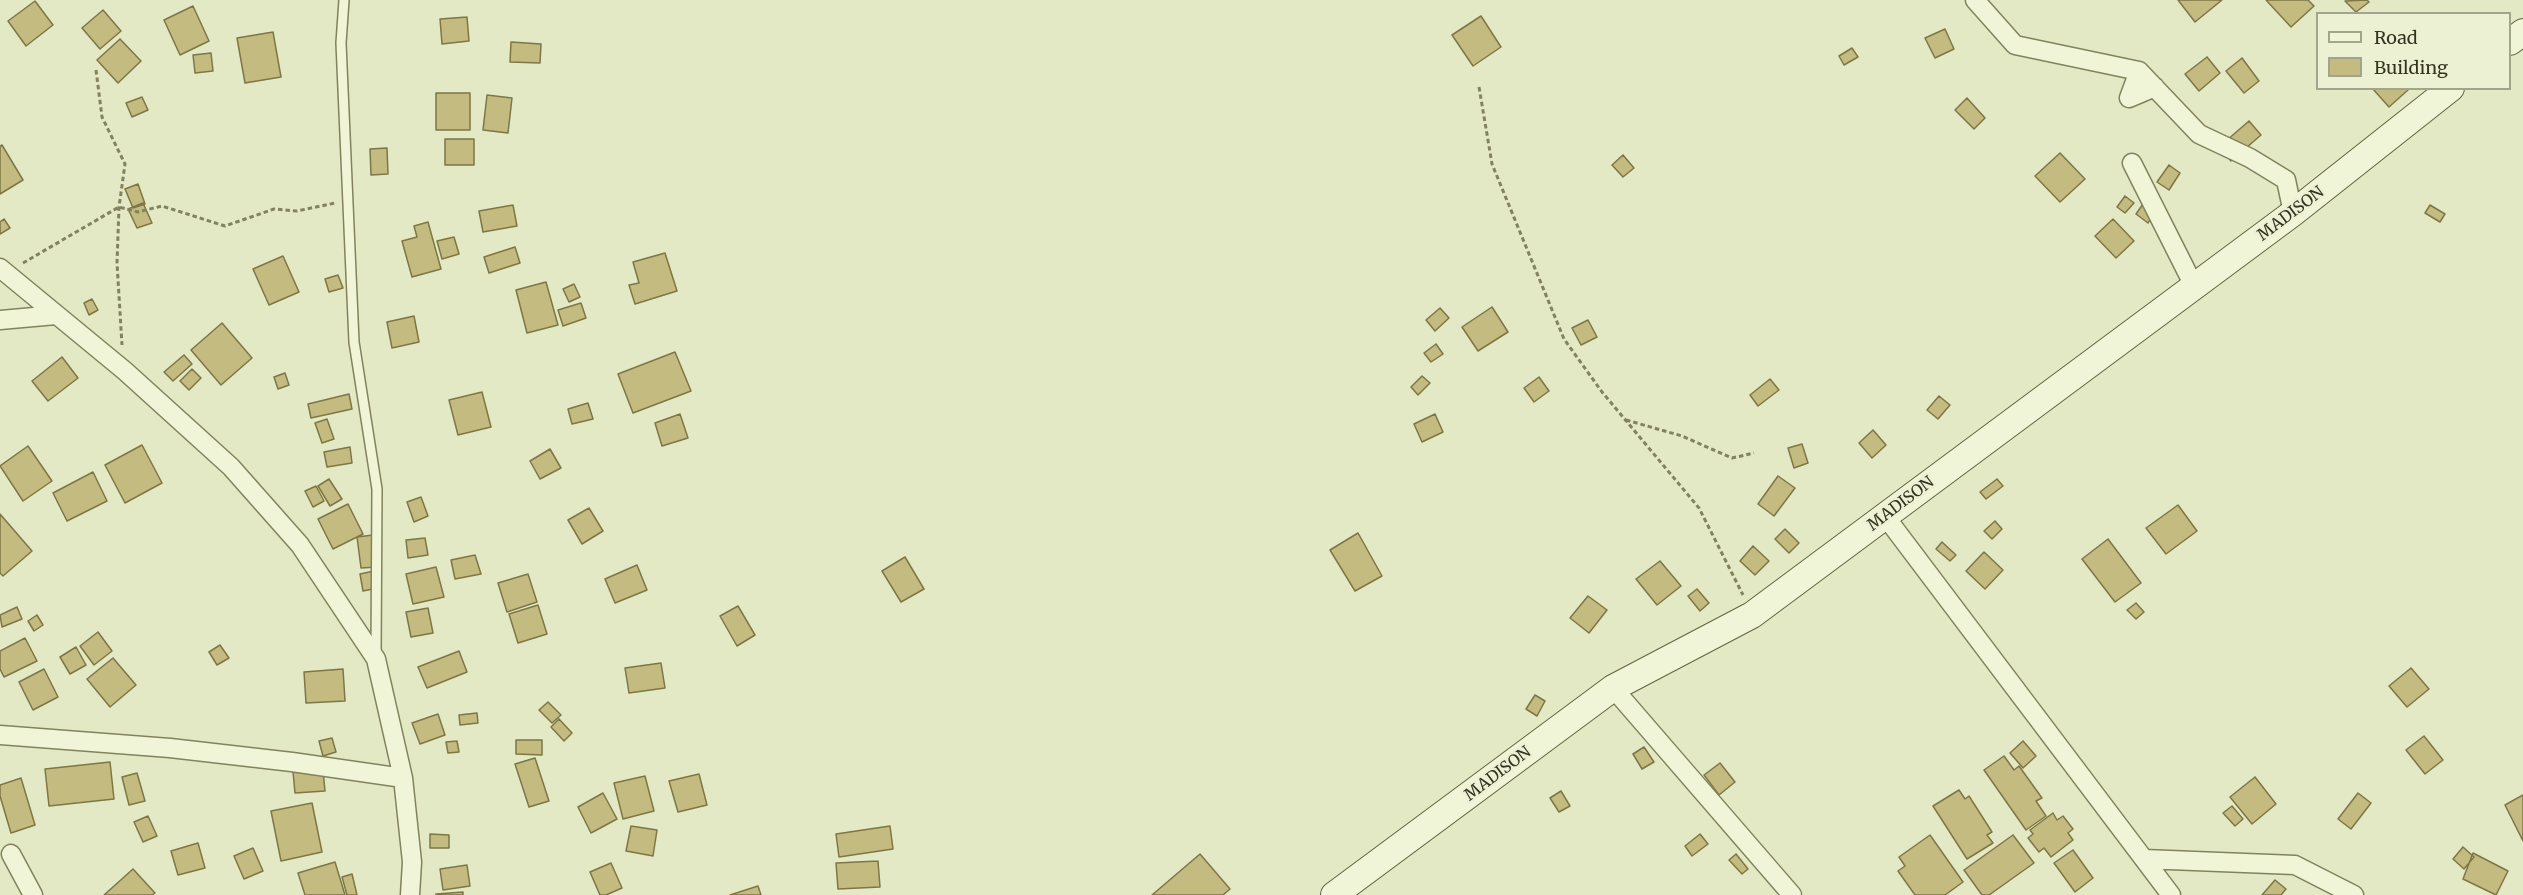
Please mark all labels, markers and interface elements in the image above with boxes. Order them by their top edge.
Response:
legend [2316,12,2511,90]
text: Road [2374,26,2418,49]
text: Building [2374,56,2448,79]
street label: MADISON [2254,183,2328,245]
street label: MADISON [1864,473,1938,535]
street label: MADISON [1461,743,1535,805]

